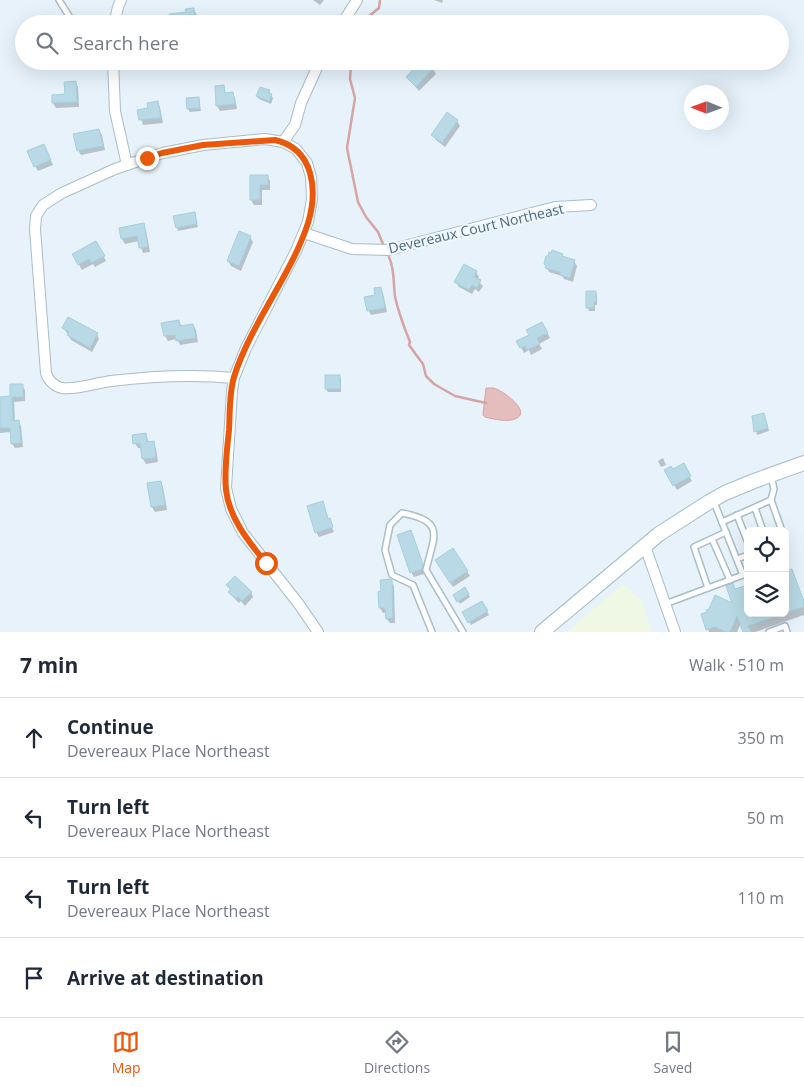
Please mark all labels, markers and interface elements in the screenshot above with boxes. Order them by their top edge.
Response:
search box [15,15,789,70]
icon: search [33,29,61,57]
text: Search here [73,30,179,56]
north arrow [684,85,729,130]
route end [136,147,159,170]
street label: Devereaux Court Northeast [386,199,566,257]
map controls [744,527,789,617]
button: locate [744,527,789,572]
route start [255,552,278,575]
button: layers [744,572,789,617]
text: 7 min [20,651,78,679]
text: Walk · 510 m [689,654,784,676]
text: Continue [67,714,154,740]
icon: ahead [20,724,48,752]
text: 350 m [738,727,784,749]
text: Devereaux Place Northeast [67,740,270,762]
text: Turn left [67,794,149,820]
icon: left [20,804,48,832]
text: 50 m [747,807,784,829]
text: Devereaux Place Northeast [67,820,270,842]
text: Turn left [67,874,149,900]
icon: left [20,884,48,912]
text: 110 m [738,887,784,909]
text: Devereaux Place Northeast [67,900,270,922]
icon: arrive [20,964,48,992]
text: Arrive at destination [67,965,264,991]
tab: Map [112,1028,141,1077]
tab: Directions [364,1028,430,1077]
tab: Saved [653,1028,692,1077]

